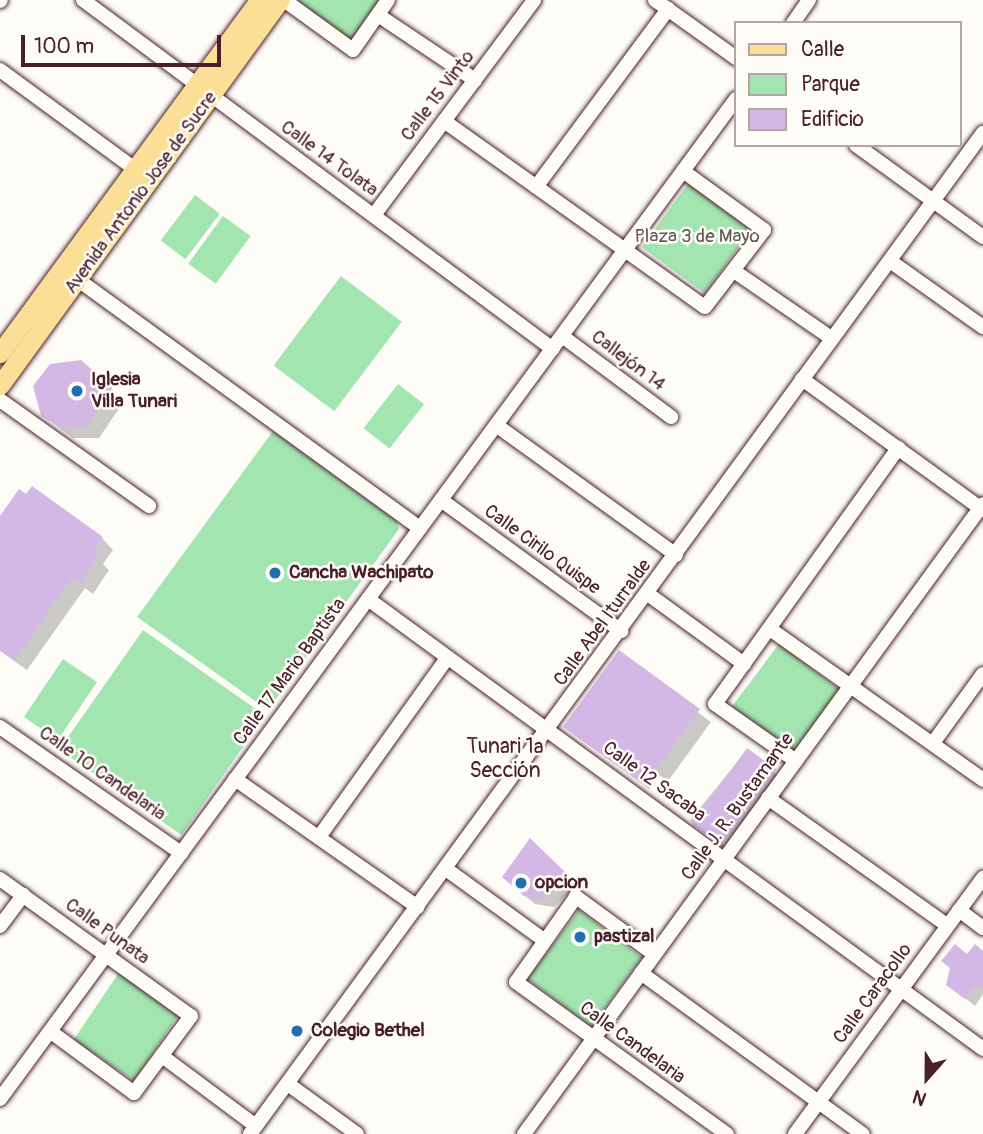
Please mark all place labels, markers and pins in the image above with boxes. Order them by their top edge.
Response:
place label: Iglesia Villa Tunari [91,369,177,413]
marker: Iglesia Villa Tunari [69,383,85,399]
place label: Cancha Wachipato [289,562,434,584]
marker: Cancha Wachipato [267,565,283,581]
place label: opcion [535,872,588,894]
marker: opcion [513,875,529,891]
place label: pastizal [594,926,655,948]
marker: pastizal [572,929,588,945]
place label: Colegio Bethel [311,1020,425,1042]
marker: Colegio Bethel [289,1023,305,1039]

